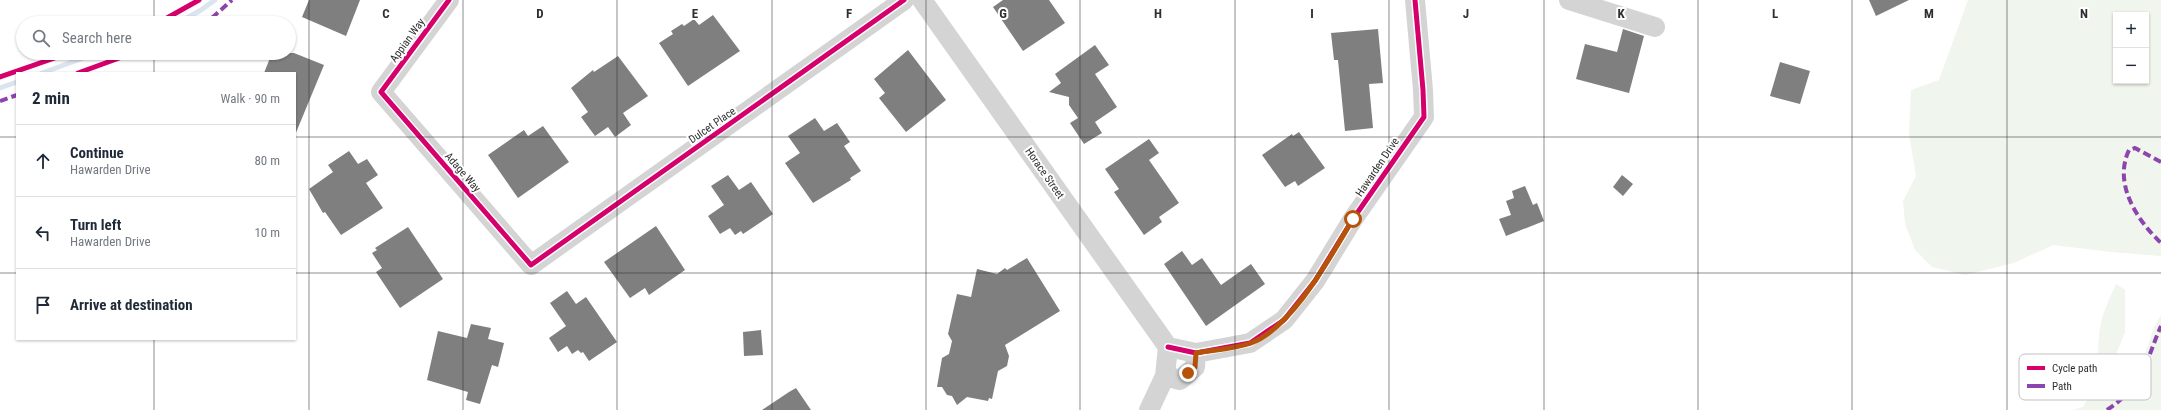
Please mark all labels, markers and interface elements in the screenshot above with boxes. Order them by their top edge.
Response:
text: C [382,6,390,21]
text: D [536,6,544,21]
text: E [692,6,699,21]
text: F [846,6,852,21]
text: G [999,6,1007,21]
text: H [1154,6,1162,21]
text: I [1310,6,1314,21]
text: J [1463,6,1469,21]
text: K [1617,6,1625,21]
text: L [1772,6,1778,21]
text: M [1924,6,1934,21]
text: N [2080,6,2088,21]
map controls [2113,12,2149,84]
button: + [2113,12,2149,48]
search box [16,16,296,60]
street label: Appian Way [387,16,428,65]
icon: search [30,27,52,49]
text: Search here [62,29,132,47]
button: − [2113,48,2149,84]
text: 2 min [32,88,70,108]
text: Walk · 90 m [220,91,280,106]
street label: Dulcet Place [686,105,738,146]
street label: Hawarden Drive [1353,135,1402,199]
text: Continue [70,144,124,162]
street label: Horace Street [1022,145,1067,201]
icon: ahead [32,150,54,172]
street label: Adage Way [442,150,484,195]
text: 80 m [254,153,280,168]
text: Hawarden Drive [70,162,151,177]
route start [1344,210,1362,228]
text: Turn left [70,216,121,234]
icon: left [32,222,54,244]
text: 10 m [254,225,280,240]
text: Hawarden Drive [70,234,151,249]
icon: arrive [32,294,54,316]
text: Arrive at destination [70,296,193,314]
legend [2019,354,2151,400]
text: Cycle path [2052,362,2097,375]
route end [1179,364,1197,382]
text: Path [2052,380,2072,393]

